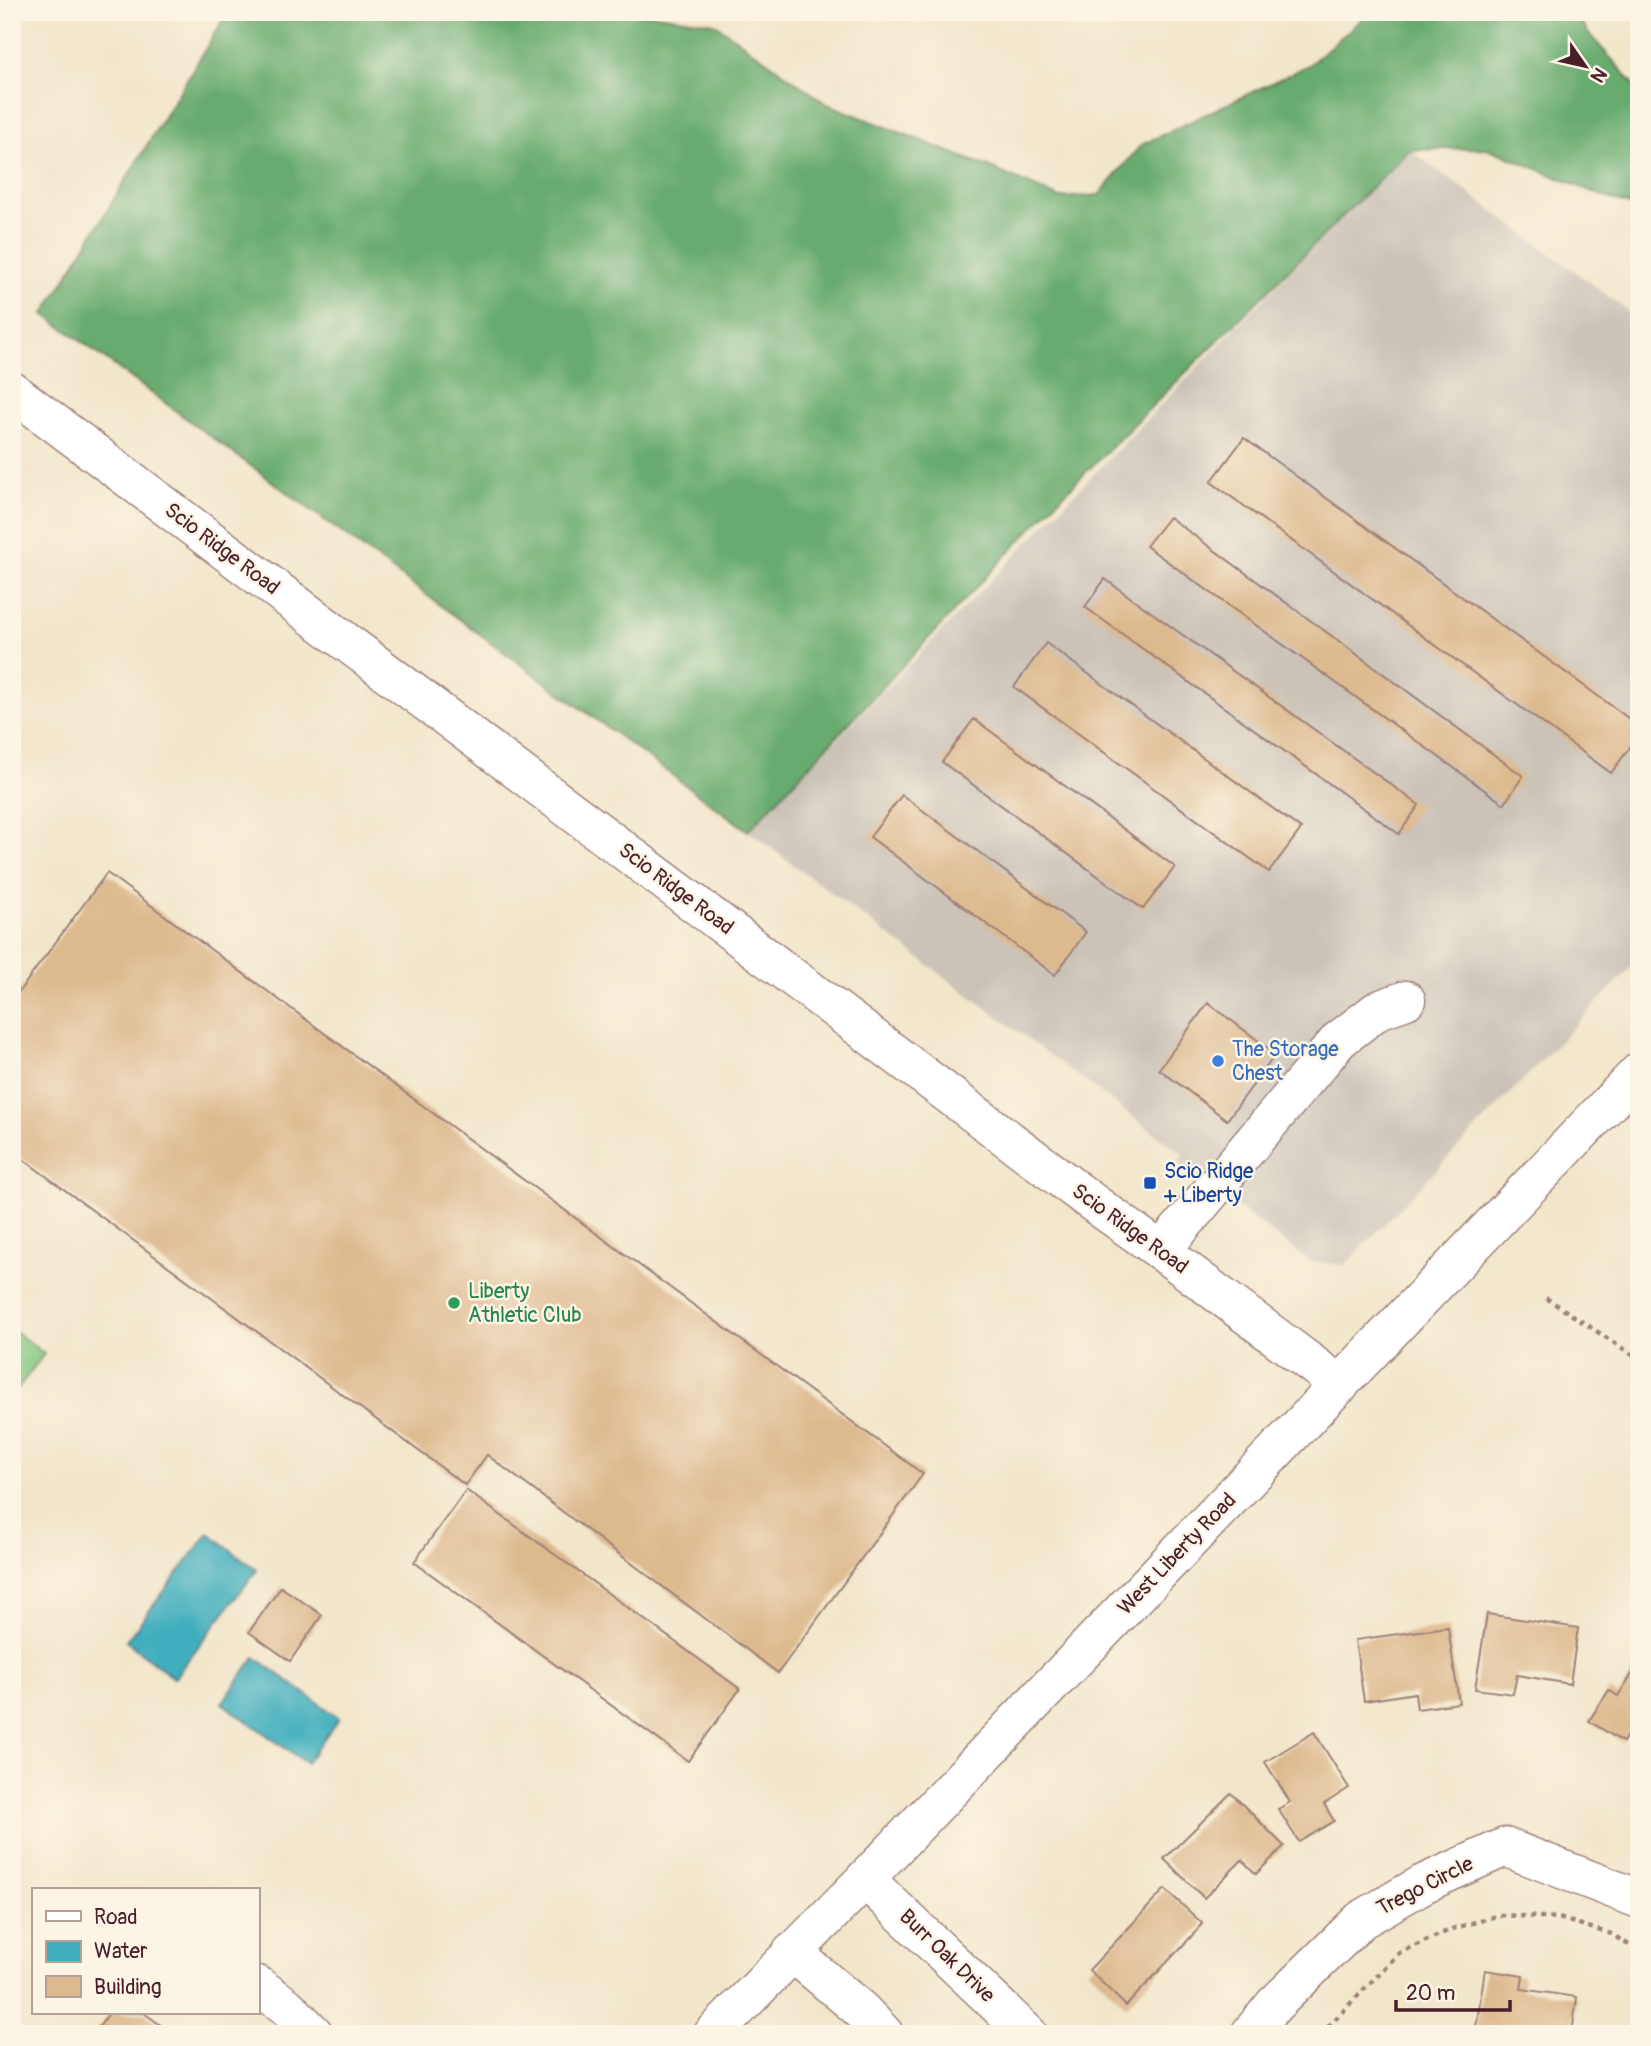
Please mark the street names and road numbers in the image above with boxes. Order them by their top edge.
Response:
street label: Scio Ridge Road [159,497,285,601]
street label: Scio Ridge Road [613,837,739,941]
street label: Scio Ridge Road [1066,1178,1194,1280]
street label: West Liberty Road [1112,1487,1242,1621]
street label: Trego Circle [1372,1850,1479,1922]
street label: Burr Oak Drive [893,1903,1001,2009]

